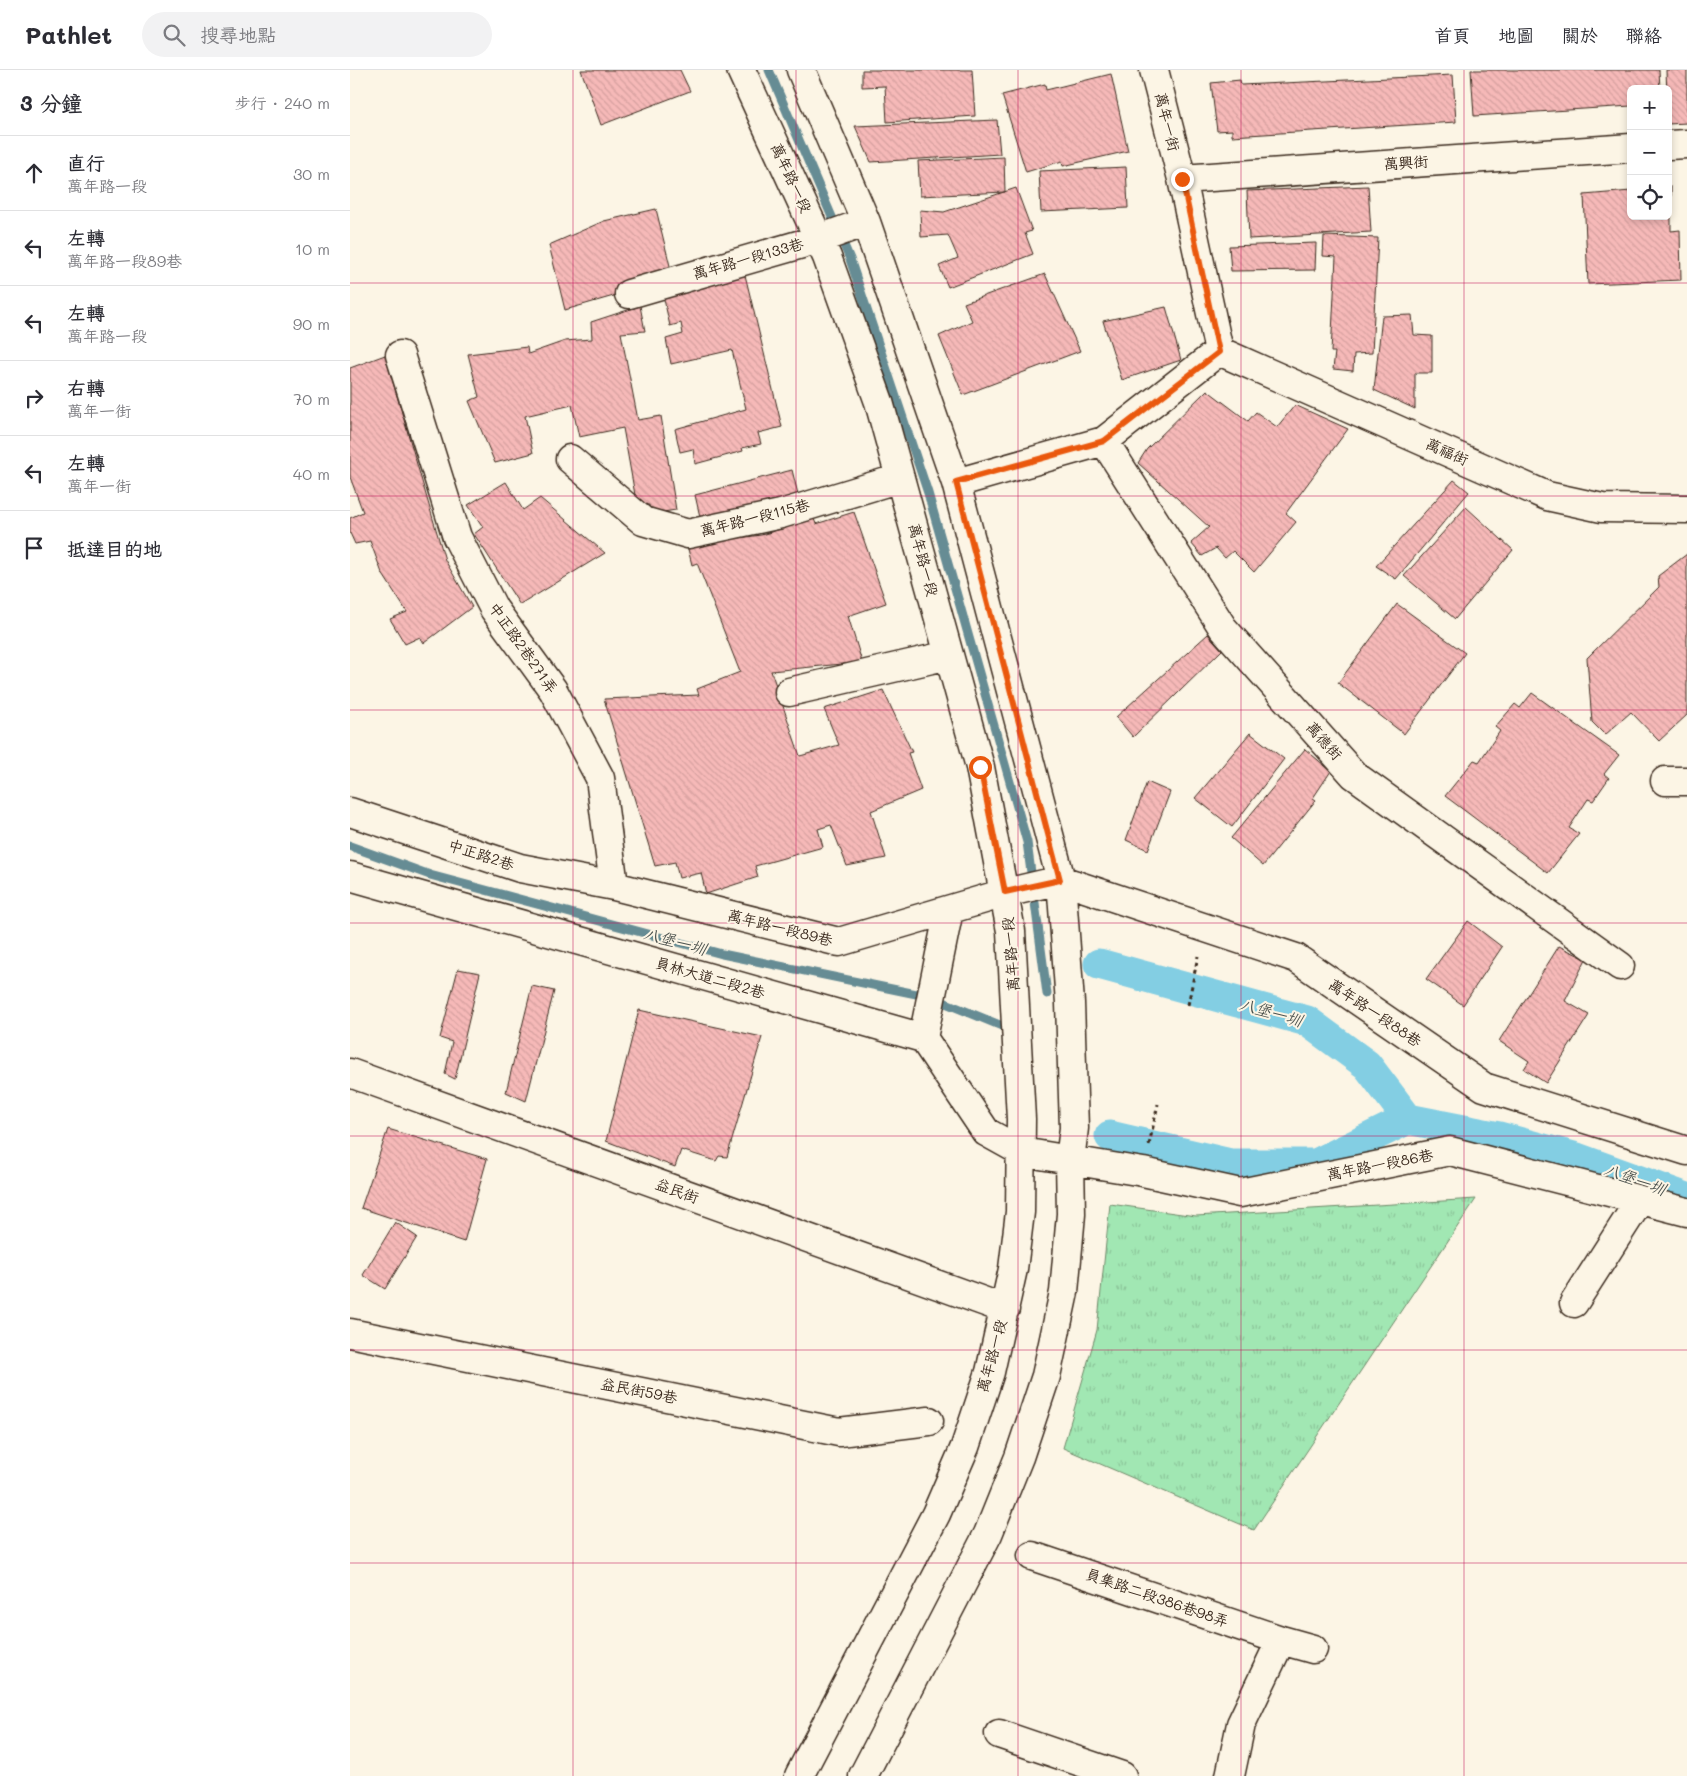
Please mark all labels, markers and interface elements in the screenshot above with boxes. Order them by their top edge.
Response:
search box [142,12,492,57]
text: Pathlet [25,19,112,50]
icon: search [160,21,188,49]
text: 搜尋地點 [200,22,276,47]
text: 首頁 [1434,23,1470,47]
text: 地圖 [1498,23,1534,47]
text: 關於 [1562,23,1598,47]
text: 聯絡 [1626,23,1662,47]
map controls [1627,85,1672,220]
button: + [1627,85,1672,130]
text: 3 分鐘 [20,89,82,116]
street label: 萬年一街 [1151,90,1185,153]
text: 步行 · 240 m [235,92,330,113]
button: − [1627,130,1672,175]
street label: 萬年路一段 [767,139,817,216]
text: 直行 [67,150,105,175]
street label: 萬興街 [1383,150,1429,174]
icon: ahead [20,159,48,187]
text: 30 m [293,163,330,184]
route end [1171,168,1194,191]
text: 萬年路一段 [67,175,147,196]
button: locate [1627,175,1672,220]
text: 左轉 [67,225,105,250]
street label: 萬年路一段133巷 [690,233,805,283]
icon: left [20,234,48,262]
text: 10 m [295,238,330,259]
text: 萬年路一段89巷 [67,250,182,271]
text: 左轉 [67,300,105,325]
icon: left [20,309,48,337]
text: 90 m [293,313,330,334]
text: 萬年路一段 [67,325,147,346]
text: 右轉 [67,375,105,400]
icon: right [20,384,48,412]
text: 70 m [293,388,330,409]
text: 萬年一街 [67,400,131,421]
street label: 萬福街 [1423,433,1472,469]
text: 左轉 [67,450,105,475]
icon: left [20,459,48,487]
text: 40 m [293,463,330,484]
text: 萬年一街 [67,475,131,496]
street label: 萬年路一段115巷 [698,494,812,540]
street label: 萬年路一段 [905,521,943,599]
icon: arrive [20,534,48,562]
text: 抵達目的地 [67,536,162,561]
street label: 中正路2巷271弄 [485,598,563,697]
street label: 萬德街 [1302,717,1347,764]
route start [969,756,992,779]
street label: 中正路2巷 [446,834,517,874]
street label: 萬年路一段89巷 [725,904,835,950]
street label: 萬年路一段 [997,916,1023,992]
water label: 八堡一圳 [641,922,711,959]
street label: 員林大道二段2巷 [653,952,768,1002]
street label: 萬年路一段88巷 [1325,974,1426,1051]
water label: 八堡一圳 [1237,993,1307,1031]
street label: 萬年路一段86巷 [1325,1144,1435,1184]
water label: 八堡一圳 [1602,1158,1671,1200]
street label: 益民街 [653,1173,702,1207]
street label: 萬年路一段 [972,1317,1010,1395]
street label: 益民街59巷 [599,1373,679,1407]
street label: 員集路二段386巷98弄 [1083,1563,1231,1631]

